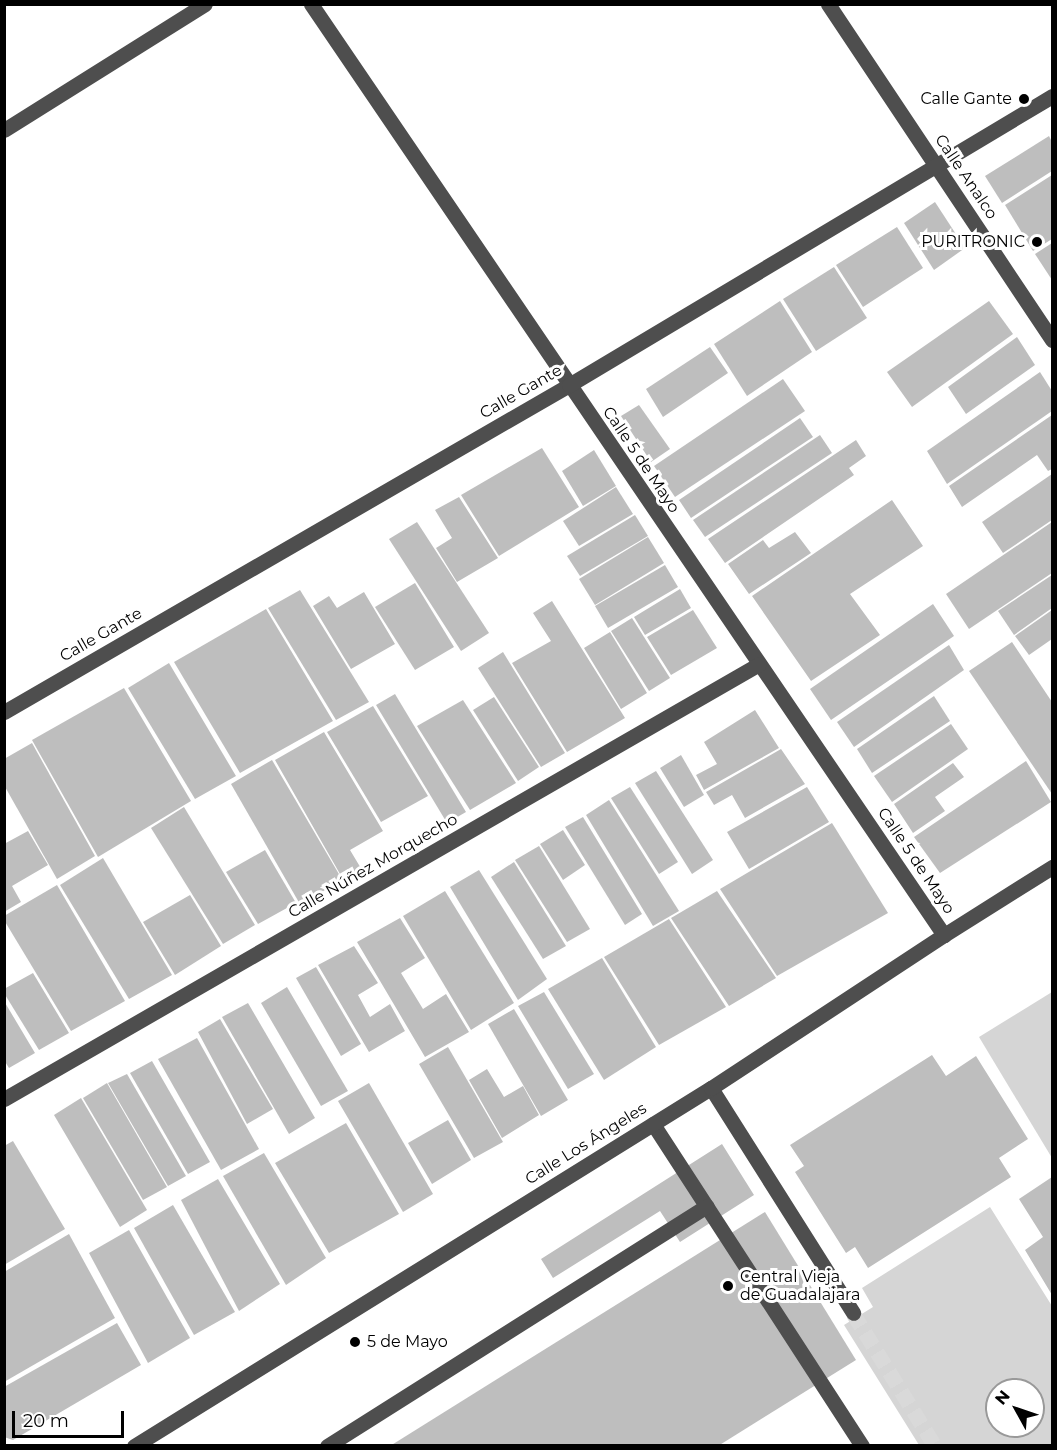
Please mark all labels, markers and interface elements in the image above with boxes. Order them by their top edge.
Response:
place label: Calle Gante [920,89,1012,109]
marker: Calle Gante [1017,92,1031,106]
street label: Calle Analco [931,131,1001,223]
place label: PURITRONIC [921,232,1025,252]
marker: PURITRONIC [1030,235,1044,249]
street label: Calle Gante [477,361,565,423]
street label: Calle 5 de Mayo [598,403,684,517]
street label: Calle Gante [57,604,145,666]
street label: Calle 5 de Mayo [873,804,959,918]
street label: Calle Núñez Morquecho [285,810,461,922]
street label: Calle Los Ángeles [522,1099,650,1189]
place label: Central Vieja de Guadalajara [740,1267,860,1305]
marker: Central Vieja de Guadalajara [721,1279,735,1293]
place label: 5 de Mayo [367,1332,448,1352]
marker: 5 de Mayo [348,1335,362,1349]
north arrow [985,1378,1045,1438]
text: N [991,1386,1014,1408]
scale bar [15,1399,128,1437]
text: 20 m [23,1410,69,1432]

